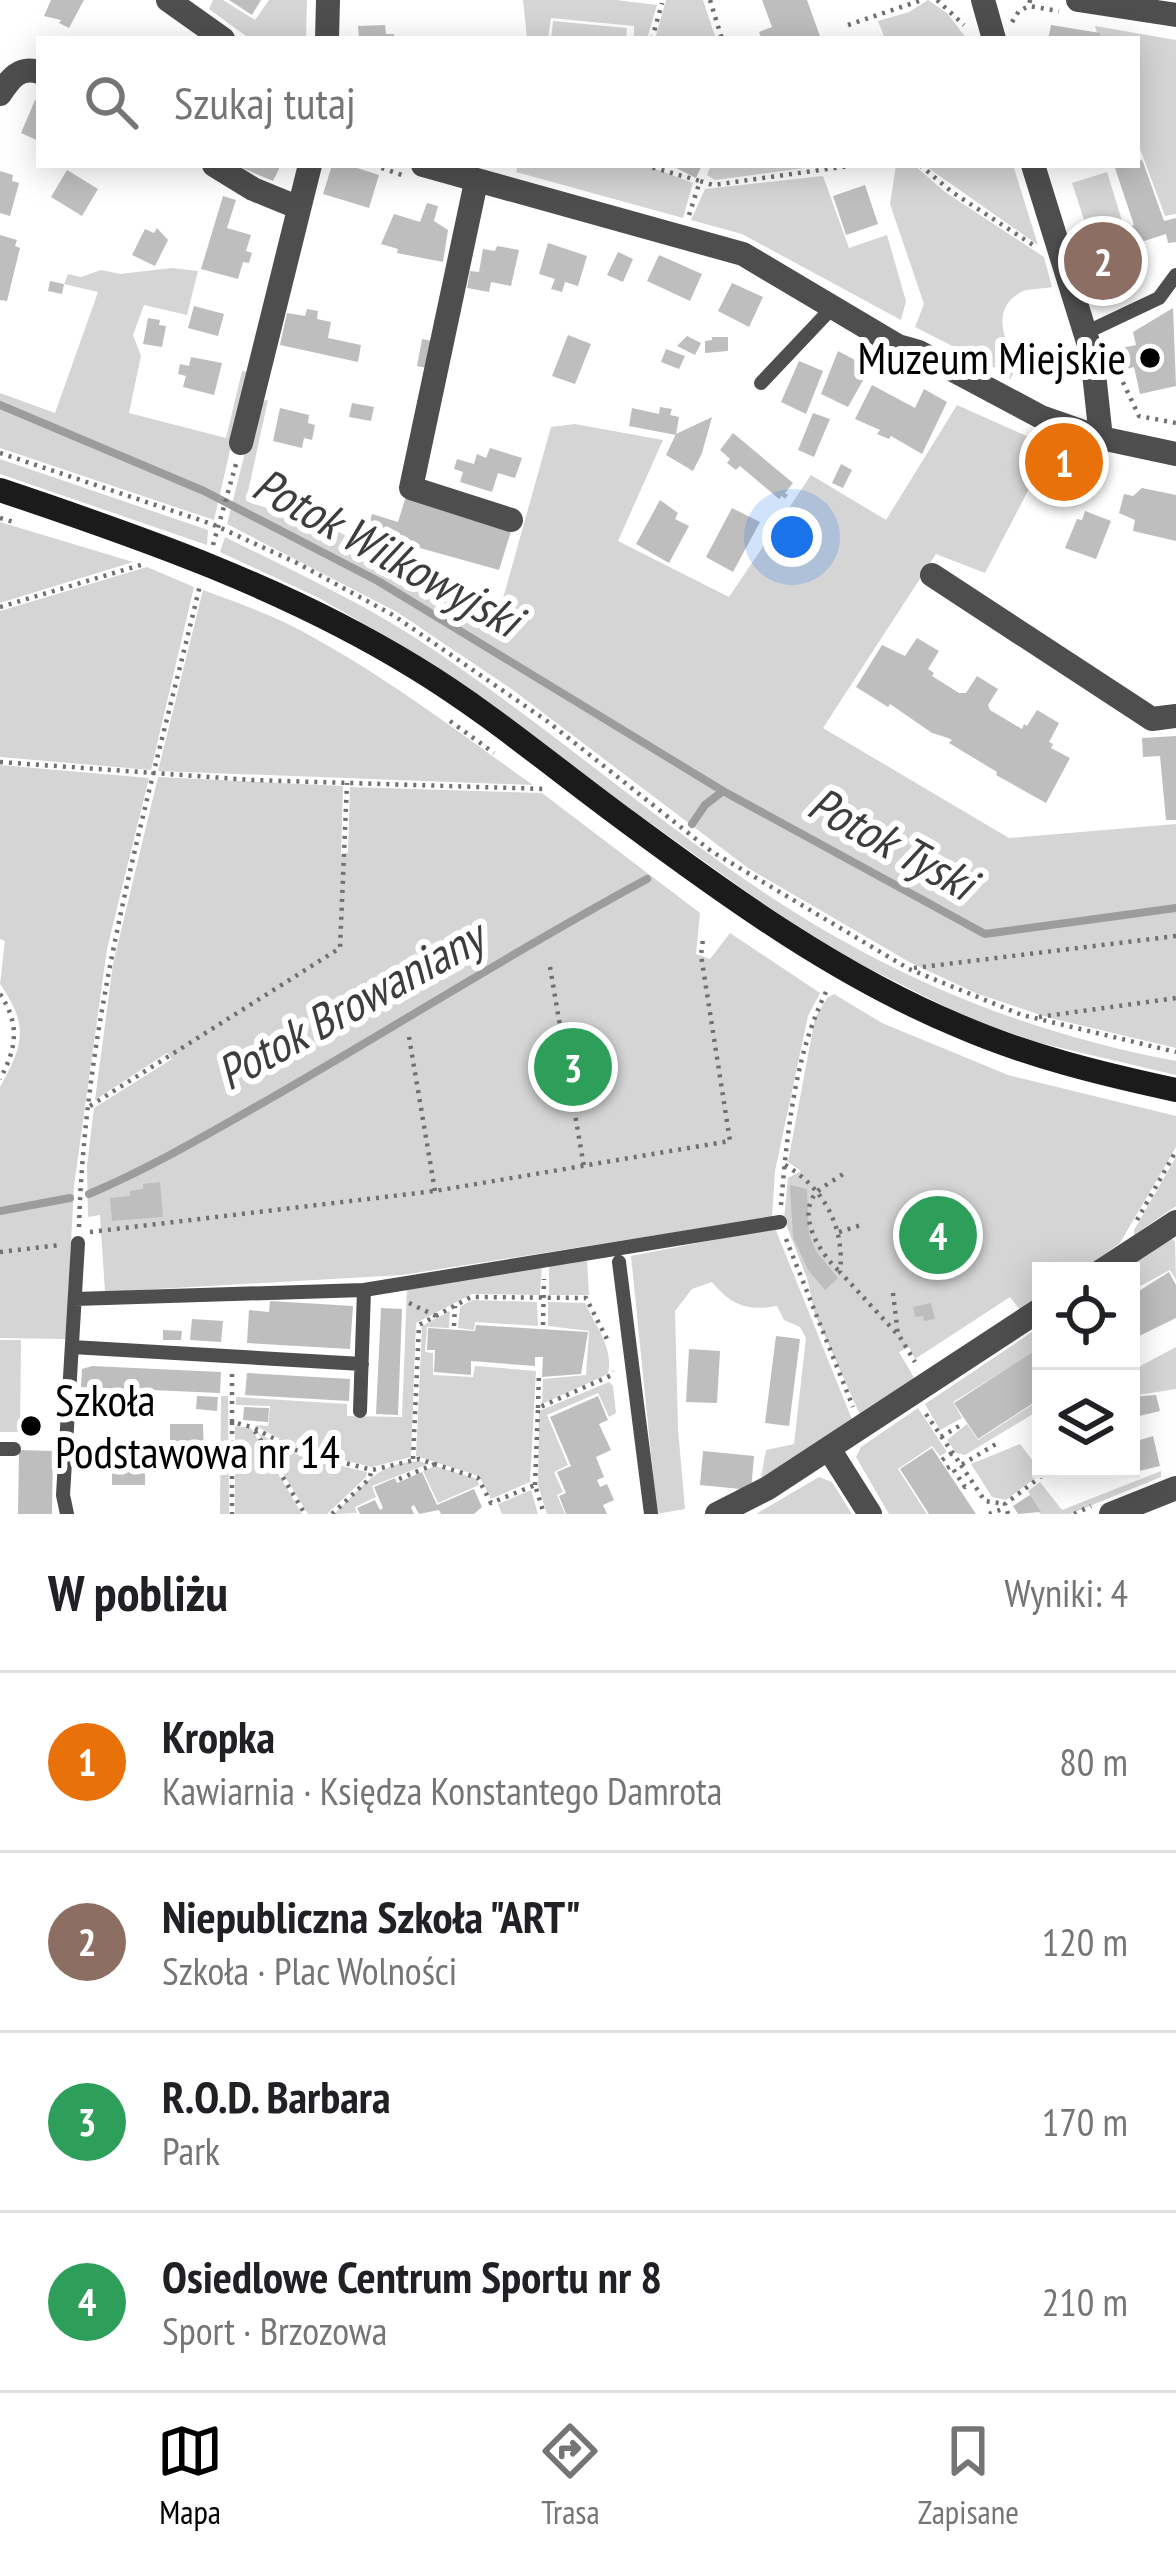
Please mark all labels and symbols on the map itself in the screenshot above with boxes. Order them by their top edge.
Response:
pin: 2 [1064,216,1142,306]
place label: Muzeum Miejskie [857,328,1126,386]
marker: Muzeum Miejskie [1137,345,1163,371]
pin: 1 [1025,417,1103,507]
water label: Potok Wilkowyjski [243,452,537,653]
your location [762,507,822,567]
water label: Potok Tyski [798,771,991,916]
water label: Potok Browaniany [205,902,499,1103]
pin: 3 [534,1022,612,1112]
pin: 4 [899,1190,977,1280]
place label: Szkoła Podstawowa nr 14 [55,1370,340,1480]
marker: Szkoła Podstawowa nr 14 [18,1413,44,1439]

